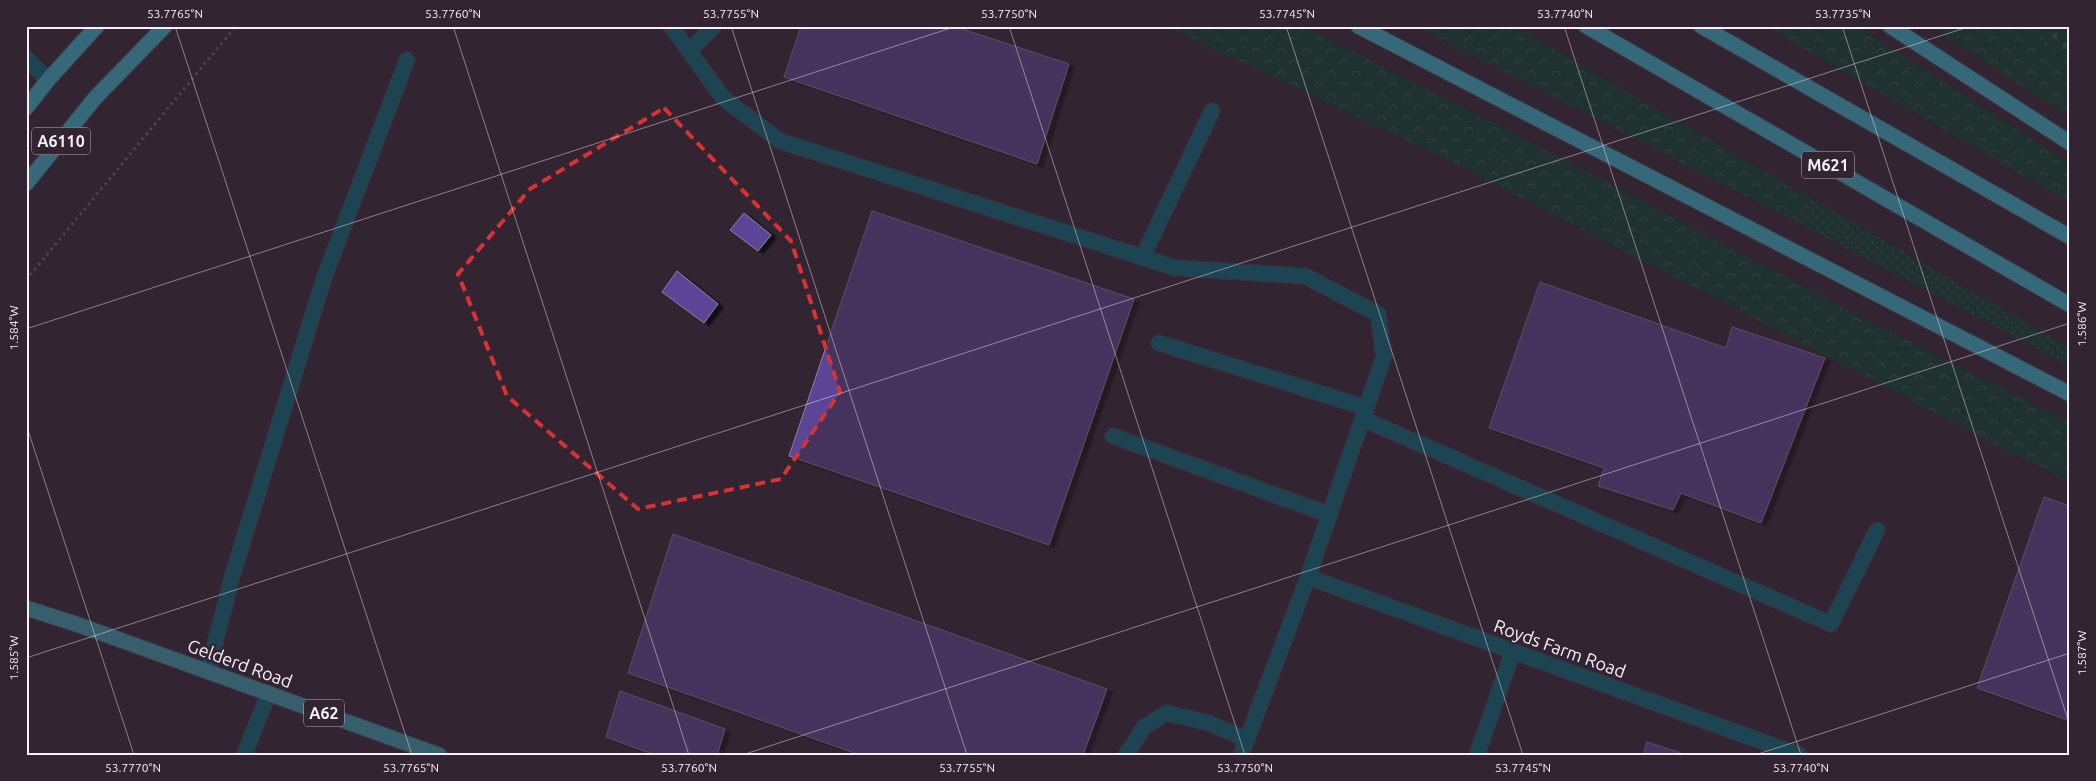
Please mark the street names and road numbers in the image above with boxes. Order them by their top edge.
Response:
road number: A6110 [32,128,90,154]
road number: M621 [1802,152,1854,178]
street label: Royds Farm Road [1491,615,1629,681]
street label: Gelderd Road [185,635,295,691]
road number: A62 [304,700,344,726]

